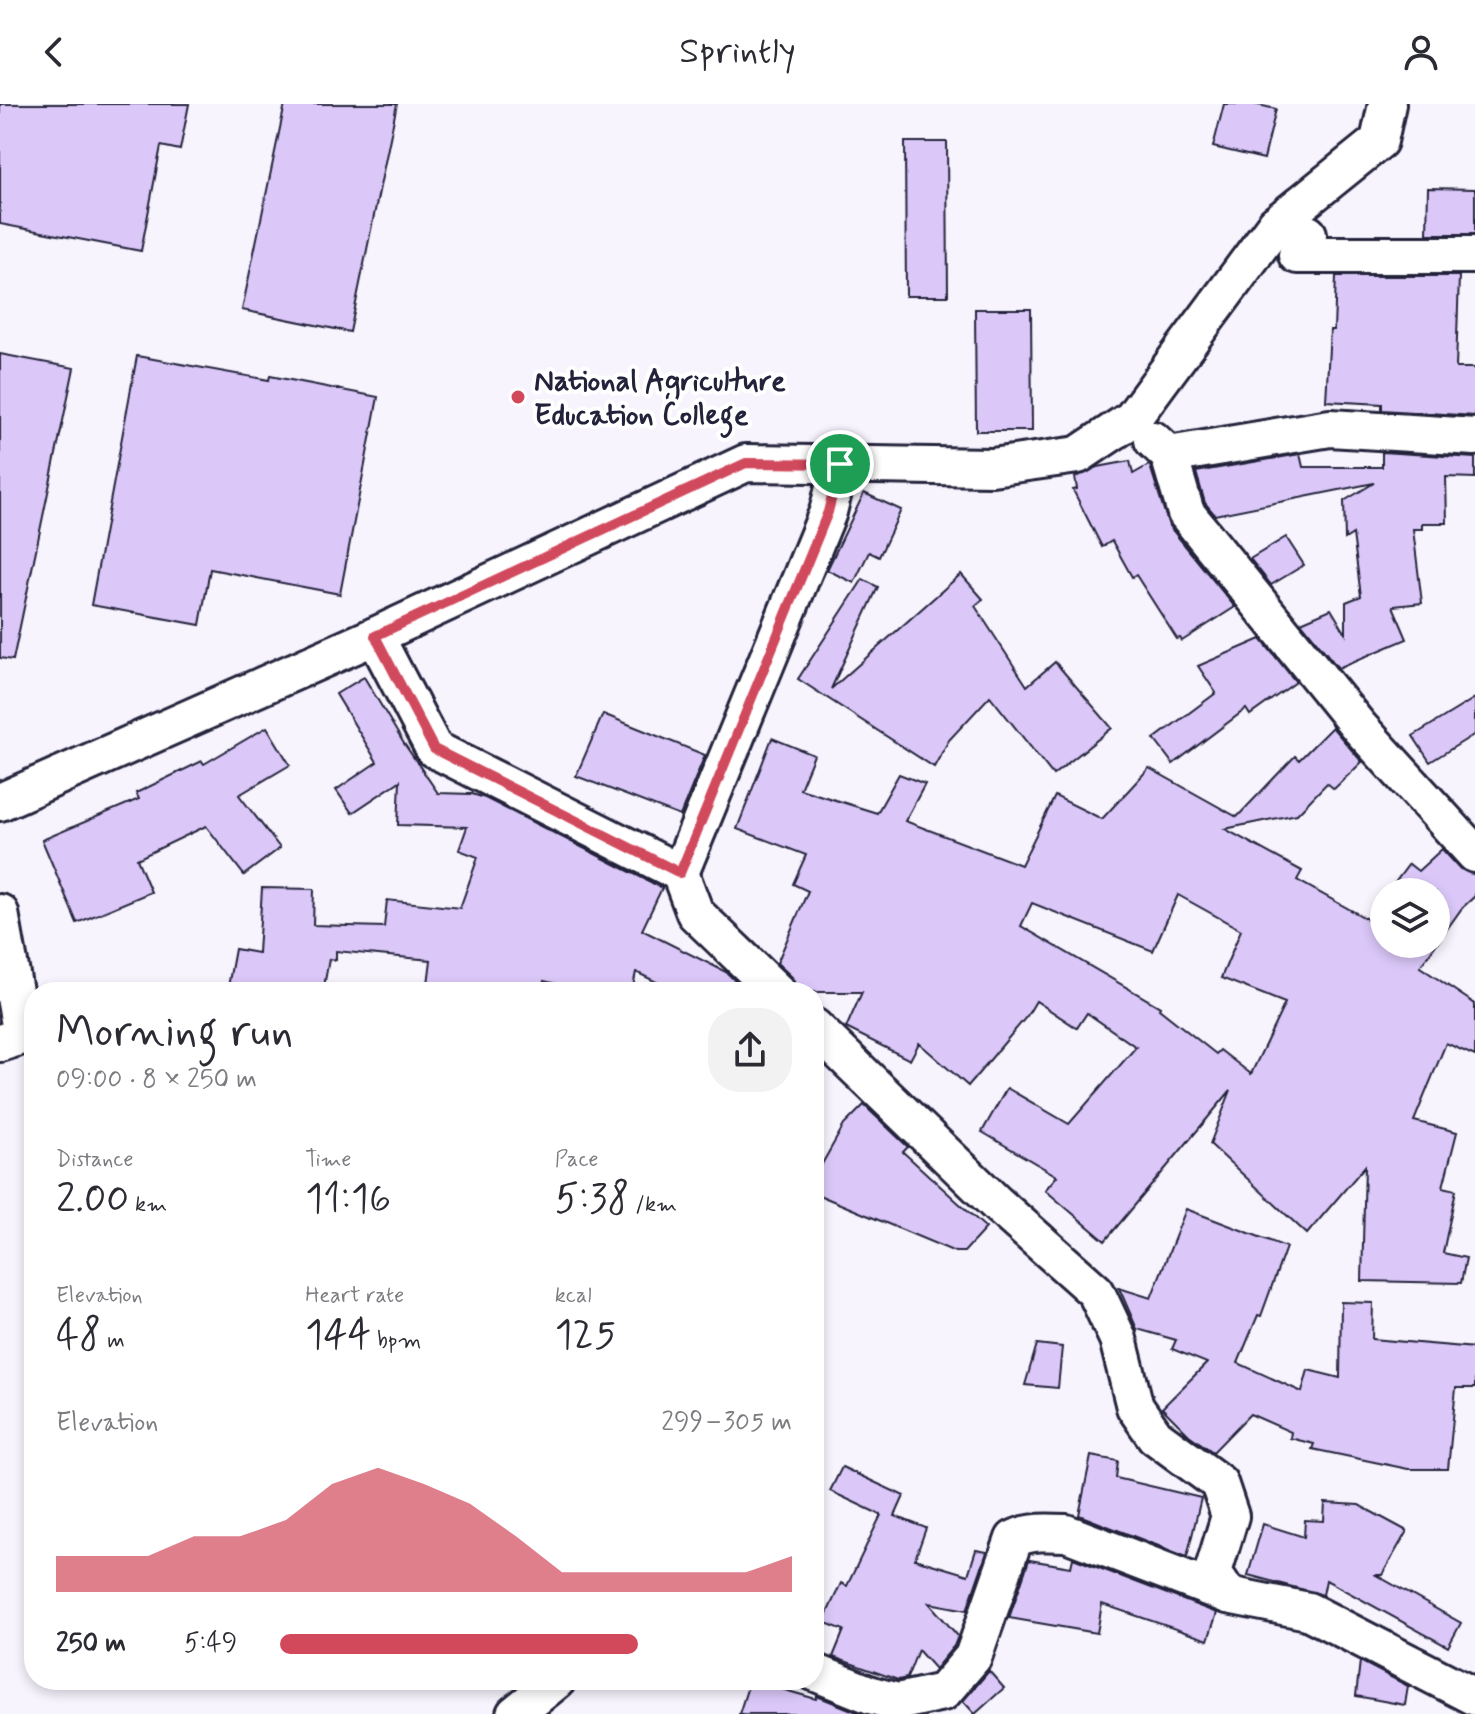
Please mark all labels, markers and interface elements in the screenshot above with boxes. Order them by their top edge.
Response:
text: Sprintly [679,29,796,76]
icon: back [32,30,76,74]
icon: person [1399,30,1443,74]
place label: National Agriculture Education College [534,362,786,439]
marker: National Agriculture Education College [509,388,527,406]
pin [806,430,874,498]
icon: arrive [818,442,862,486]
map controls [1370,878,1450,958]
button: layers [1370,878,1450,958]
text: Morning run [56,1004,293,1062]
button: share [708,1008,792,1092]
text: 09:00 · 8 × 250 m [56,1063,257,1097]
text: Distance [56,1146,133,1174]
text: Time [305,1146,351,1174]
text: Pace [555,1146,598,1174]
text: 2.00 [56,1174,129,1226]
text: 11:16 [305,1174,391,1226]
text: 5:38 [555,1174,629,1226]
text: km [129,1191,167,1219]
text: /km [629,1191,677,1219]
text: Elevation [56,1282,143,1310]
text: Heart rate [305,1282,404,1310]
text: kcal [555,1282,592,1310]
text: 48 [56,1310,101,1362]
text: 144 [305,1310,371,1362]
text: 125 [555,1310,616,1362]
text: m [101,1327,125,1355]
text: bpm [371,1327,421,1355]
text: Elevation [56,1406,158,1440]
text: 299–305 m [661,1406,792,1440]
text: 250 m [56,1627,126,1661]
text: 5:49 [184,1627,237,1661]

